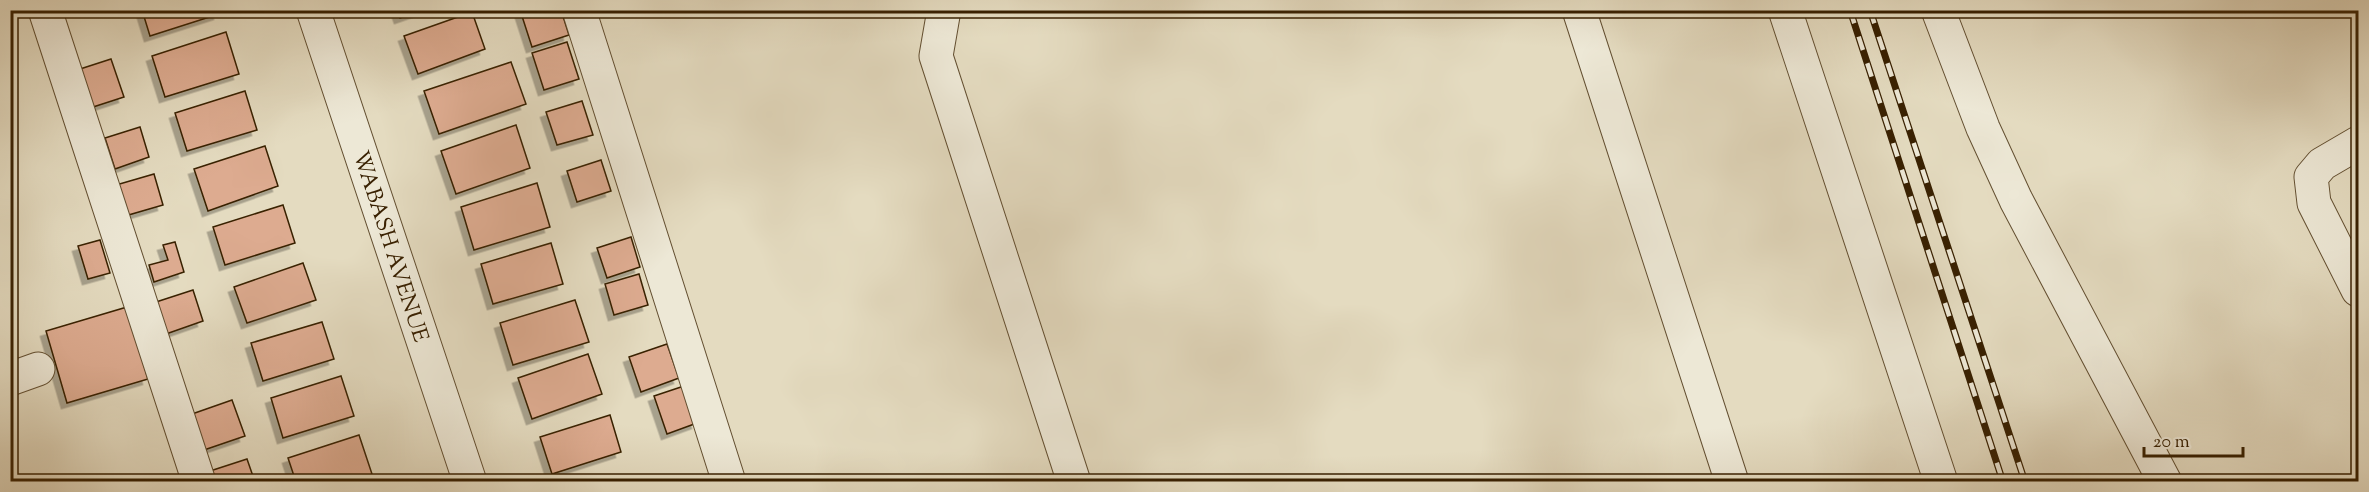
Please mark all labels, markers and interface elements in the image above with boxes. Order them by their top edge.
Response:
street label: WABASH AVENUE [343,147,435,347]
scale bar [2144,420,2243,458]
text: 20 m [2153,430,2190,456]

